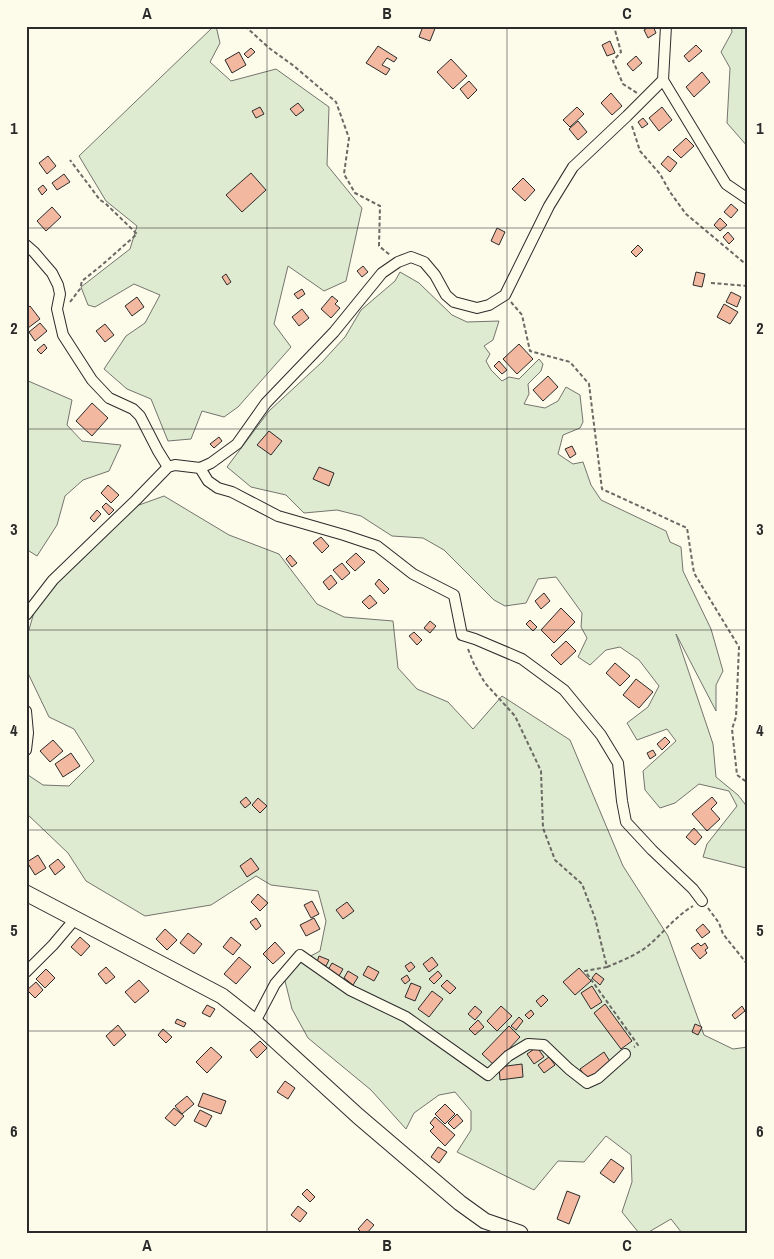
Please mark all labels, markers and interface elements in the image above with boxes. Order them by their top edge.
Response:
text: A [142,2,152,24]
text: B [382,2,392,24]
text: C [622,2,632,24]
text: 1 [10,117,18,139]
text: 1 [756,117,764,139]
text: 2 [10,317,18,339]
text: 2 [756,317,764,339]
text: 3 [10,518,18,540]
text: 3 [756,518,764,540]
text: 4 [10,719,18,741]
text: 4 [756,719,764,741]
text: 5 [10,919,18,941]
text: 5 [756,919,764,941]
text: 6 [10,1120,18,1142]
text: 6 [756,1120,764,1142]
text: A [142,1234,152,1256]
text: B [382,1234,392,1256]
text: C [622,1234,632,1256]

